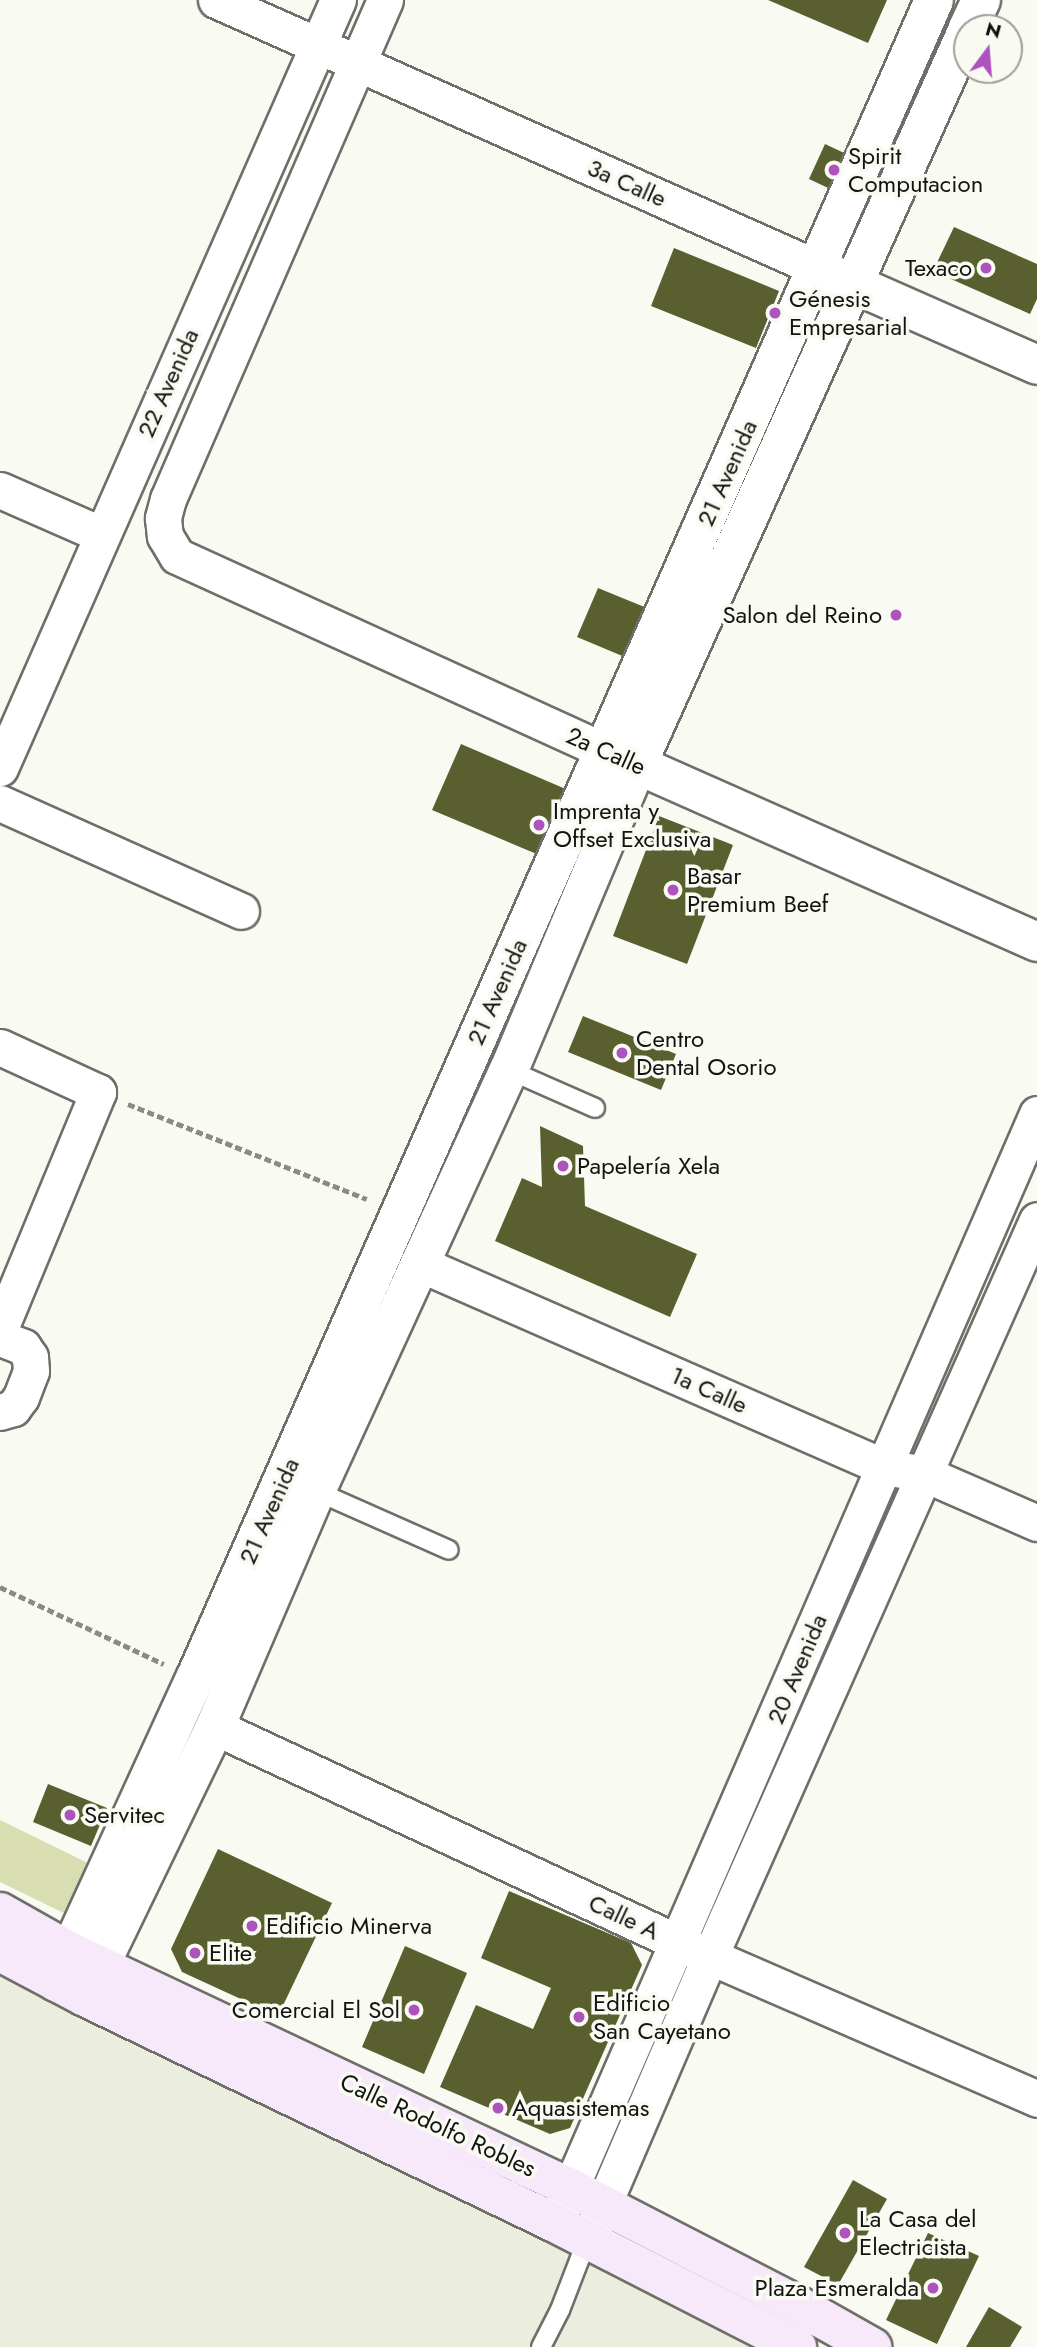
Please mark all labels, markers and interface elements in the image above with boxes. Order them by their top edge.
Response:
north arrow [953,14,1023,84]
text: N [982,15,1004,45]
place label: Spirit Computacion [848,142,983,198]
street label: 3a Calle [583,153,671,213]
marker: Spirit Computacion [826,162,842,178]
place label: Texaco [905,254,972,282]
marker: Texaco [978,260,994,276]
place label: Génesis Empresarial [789,285,908,341]
marker: Génesis Empresarial [767,305,783,321]
street label: 22 Avenida [131,324,205,442]
street label: 21 Avenida [691,416,763,530]
place label: Salon del Reino [722,601,882,629]
marker: Salon del Reino [888,607,904,623]
street label: 2a Calle [562,721,650,781]
place label: Imprenta y Offset Exclusiva [553,797,711,853]
marker: Imprenta y Offset Exclusiva [531,817,547,833]
place label: Basar Premium Beef [687,862,828,918]
marker: Basar Premium Beef [665,882,681,898]
street label: 21 Avenida [461,935,533,1049]
place label: Centro Dental Osorio [636,1025,777,1081]
marker: Centro Dental Osorio [614,1045,630,1061]
place label: Papelería Xela [577,1152,720,1180]
marker: Papelería Xela [555,1158,571,1174]
street label: 1a Calle [666,1360,752,1420]
street label: 21 Avenida [233,1454,305,1568]
street label: 20 Avenida [761,1610,833,1728]
place label: Servitec [84,1801,165,1829]
marker: Servitec [62,1807,78,1823]
street label: Calle A [584,1888,664,1946]
place label: Edificio Minerva [266,1912,432,1940]
marker: Edificio Minerva [244,1918,260,1934]
place label: Elite [209,1939,252,1967]
marker: Elite [187,1945,203,1961]
place label: Edificio San Cayetano [593,1989,731,2045]
place label: Comercial El Sol [232,1996,400,2024]
marker: Comercial El Sol [406,2002,422,2018]
marker: Edificio San Cayetano [571,2009,587,2025]
street label: Calle Rodolfo Robles [336,2067,540,2183]
place label: Aquasistemas [512,2094,649,2122]
marker: Aquasistemas [490,2100,506,2116]
place label: La Casa del Electricista [859,2205,977,2261]
marker: La Casa del Electricista [837,2225,853,2241]
place label: Plaza Esmeralda [755,2274,919,2302]
marker: Plaza Esmeralda [925,2280,941,2296]

